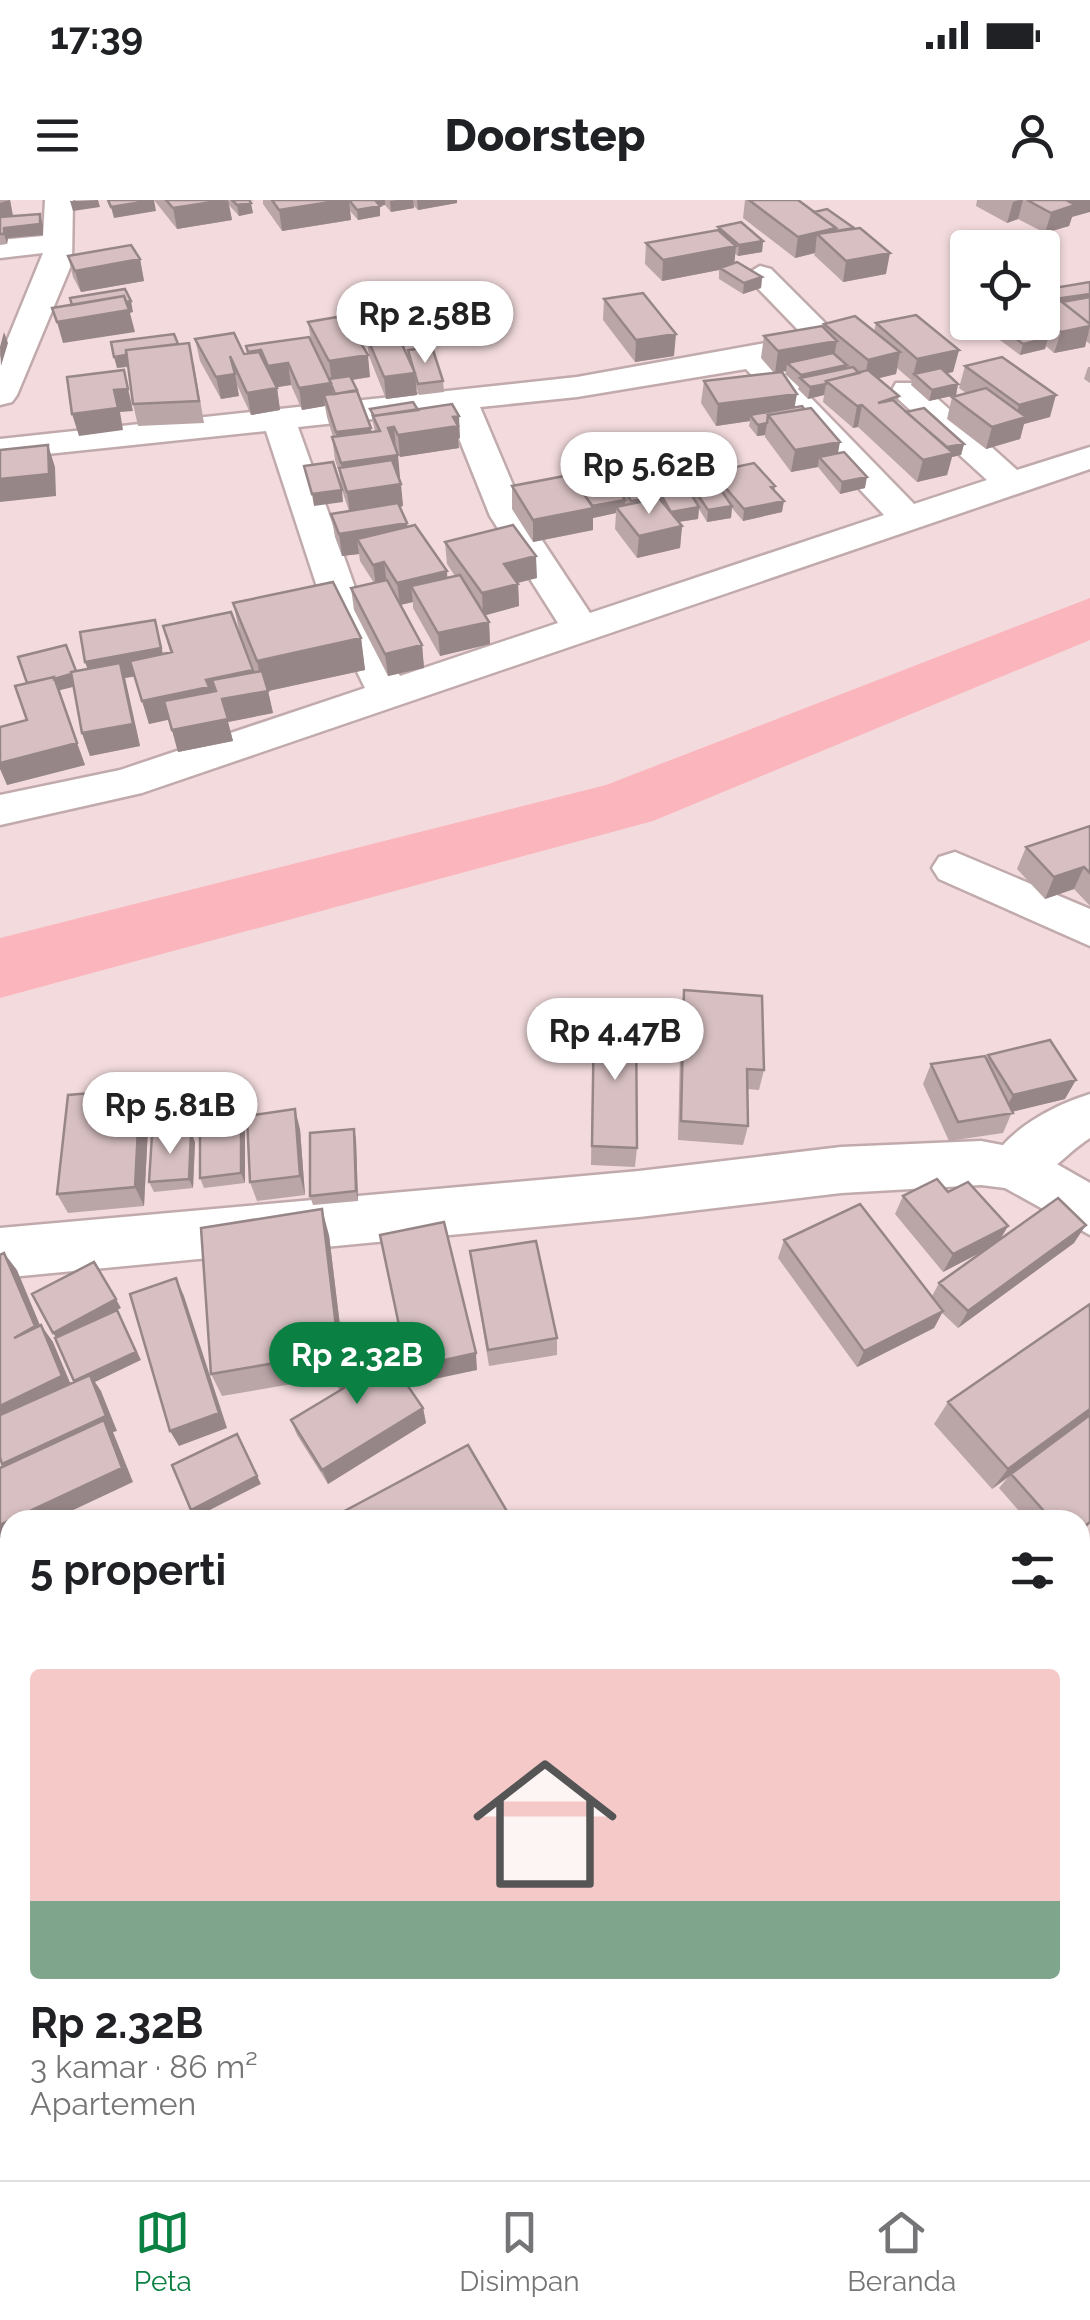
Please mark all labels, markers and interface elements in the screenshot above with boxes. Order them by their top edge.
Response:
text: 17:39 [50,13,143,58]
icon: menu [30,108,85,163]
icon: person [1005,108,1060,163]
text: Doorstep [444,109,646,162]
map controls [950,230,1060,340]
button: locate [950,230,1060,340]
pin: Rp 2.58B [322,281,528,366]
text: Rp 2.58B [358,295,492,332]
pin: Rp 5.62B [546,432,752,517]
text: Rp 5.62B [582,446,716,483]
pin: Rp 4.47B [512,998,718,1083]
text: Rp 4.47B [549,1012,681,1049]
pin: Rp 5.81B [67,1072,273,1157]
text: Rp 5.81B [105,1086,235,1123]
pin: Rp 2.32B [254,1322,460,1407]
text: Rp 2.32B [291,1336,423,1373]
icon: filters [1005,1543,1060,1598]
text: 5 properti [30,1546,226,1595]
icon: home [455,1734,635,1914]
text: Rp 2.32B [30,1999,203,2048]
text: 3 kamar · 86 m² [30,2048,258,2085]
text: Apartemen [30,2085,196,2122]
tab: Peta [134,2205,192,2298]
tab: Disimpan [459,2205,580,2298]
tab: Beranda [847,2205,956,2298]

